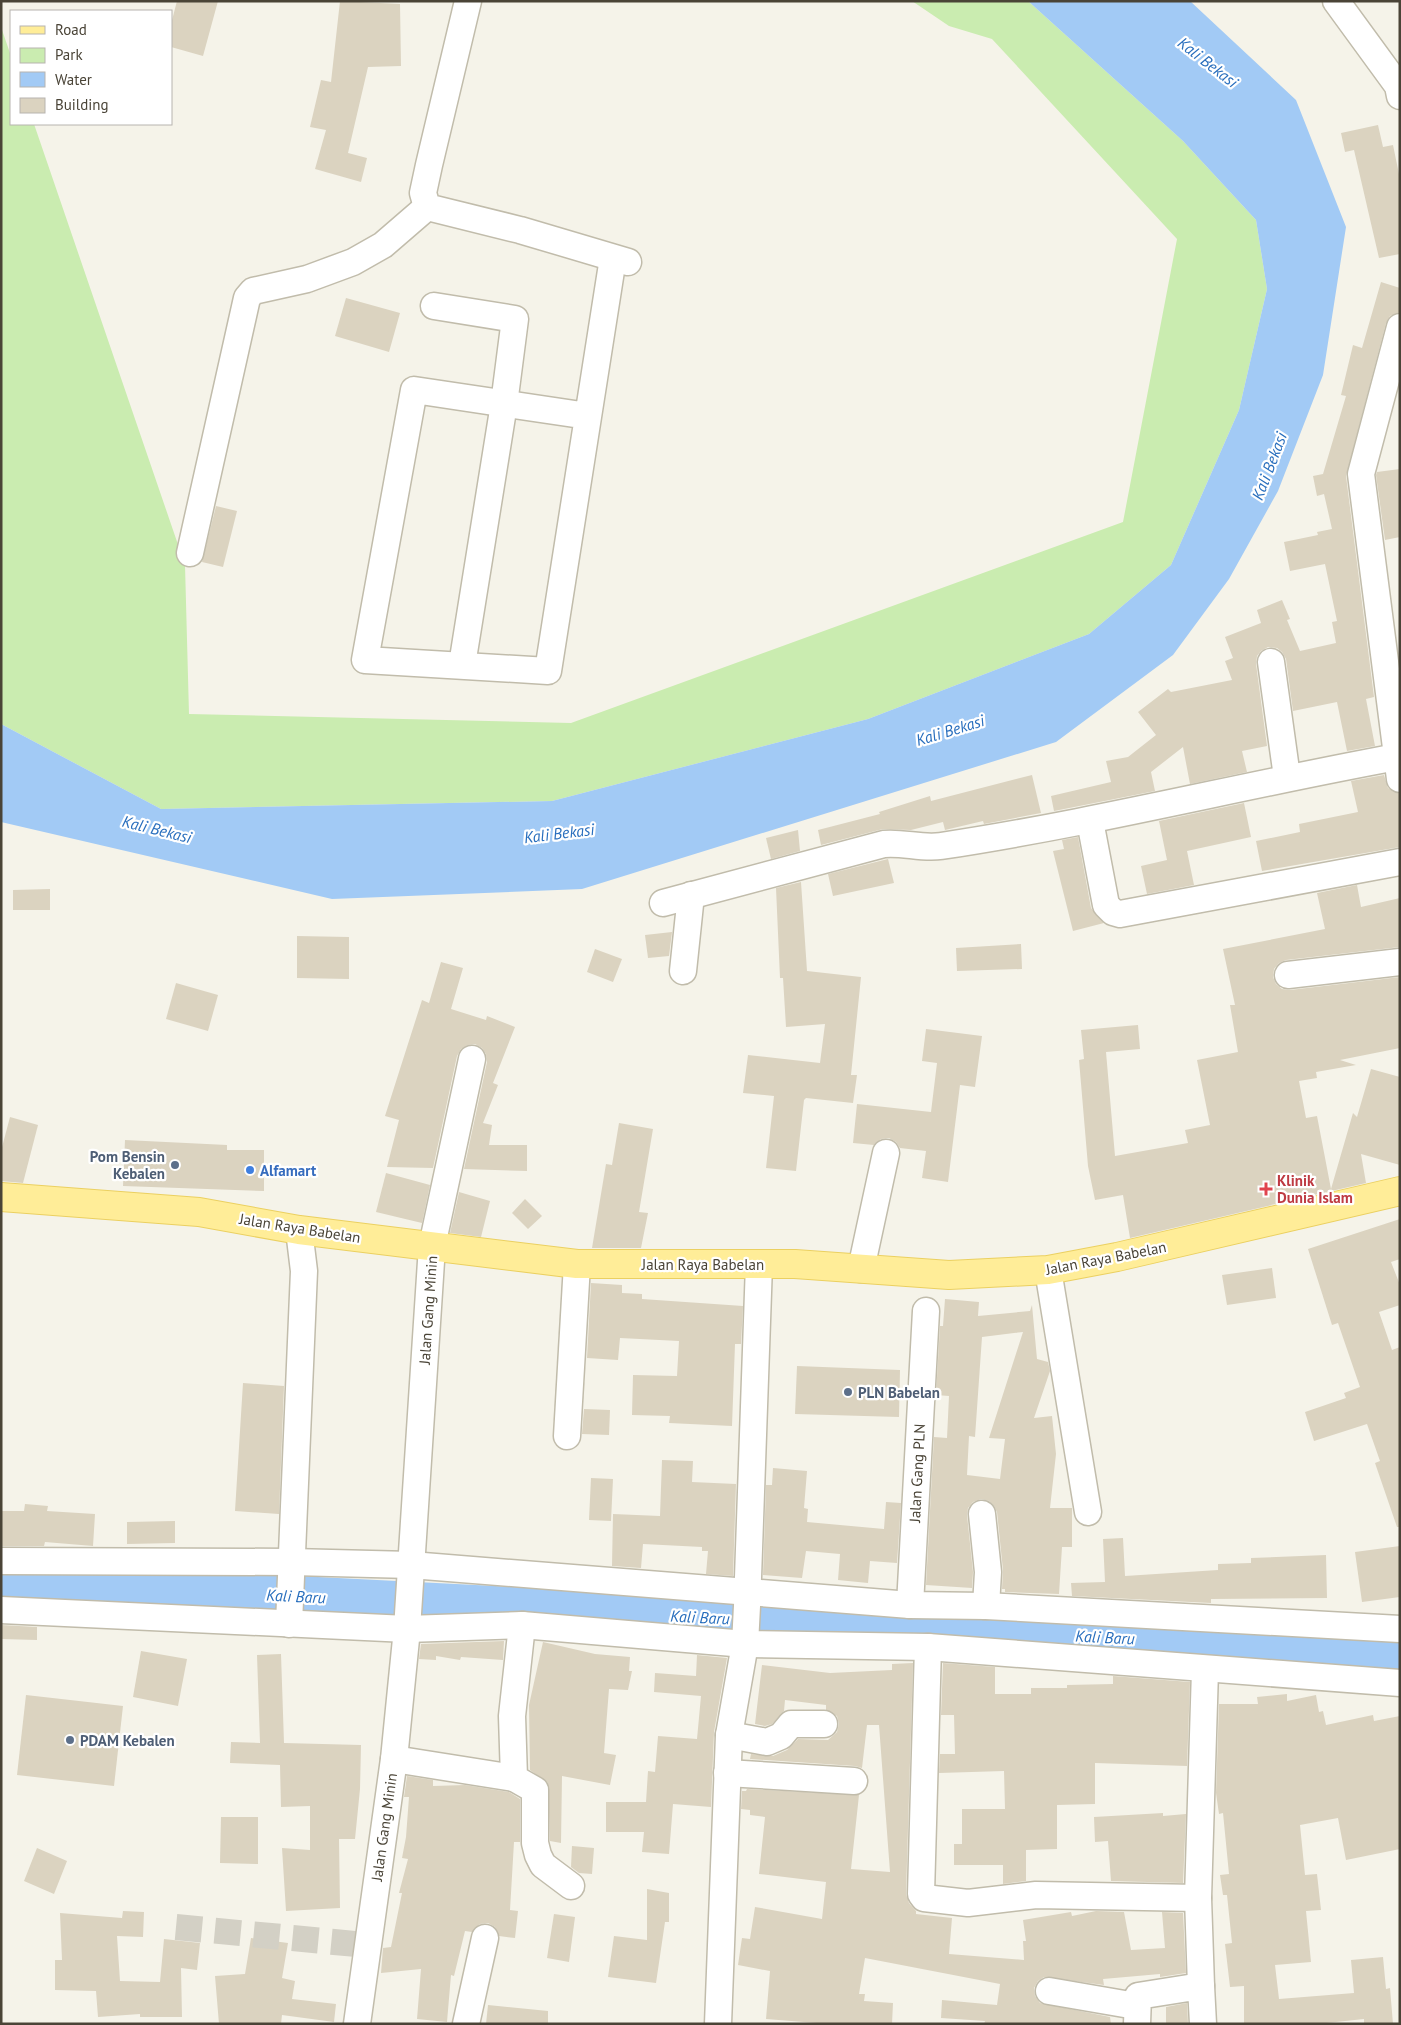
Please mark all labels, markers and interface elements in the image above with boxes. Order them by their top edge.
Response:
legend [10,10,172,125]
text: Road [55,20,87,39]
water label: Kali Bekasi [1174,32,1243,92]
text: Park [55,45,83,64]
text: Water [55,70,92,89]
text: Building [55,95,109,114]
water label: Kali Bekasi [1247,429,1291,503]
water label: Kali Bekasi [913,710,988,750]
water label: Kali Bekasi [120,811,195,847]
water label: Kali Bekasi [523,819,596,847]
place label: Pom Bensin Kebalen [90,1147,165,1183]
marker: Pom Bensin Kebalen [169,1159,181,1171]
place label: Alfamart [260,1161,317,1180]
marker: Alfamart [244,1164,256,1176]
place label: Klinik Dunia Islam [1277,1171,1353,1207]
marker: Klinik Dunia Islam [1259,1182,1273,1196]
street label: Jalan Raya Babelan [237,1209,362,1247]
street label: Jalan Raya Babelan [1043,1237,1168,1279]
street label: Jalan Gang Minin [415,1255,441,1366]
street label: Jalan Raya Babelan [641,1255,764,1274]
place label: PLN Babelan [858,1383,940,1402]
marker: PLN Babelan [842,1386,854,1398]
street label: Jalan Gang PLN [905,1423,929,1524]
water label: Kali Baru [266,1584,326,1608]
water label: Kali Baru [670,1605,730,1629]
water label: Kali Baru [1075,1625,1135,1649]
place label: PDAM Kebalen [80,1731,175,1750]
marker: PDAM Kebalen [64,1734,76,1746]
street label: Jalan Gang Minin [367,1772,401,1883]

